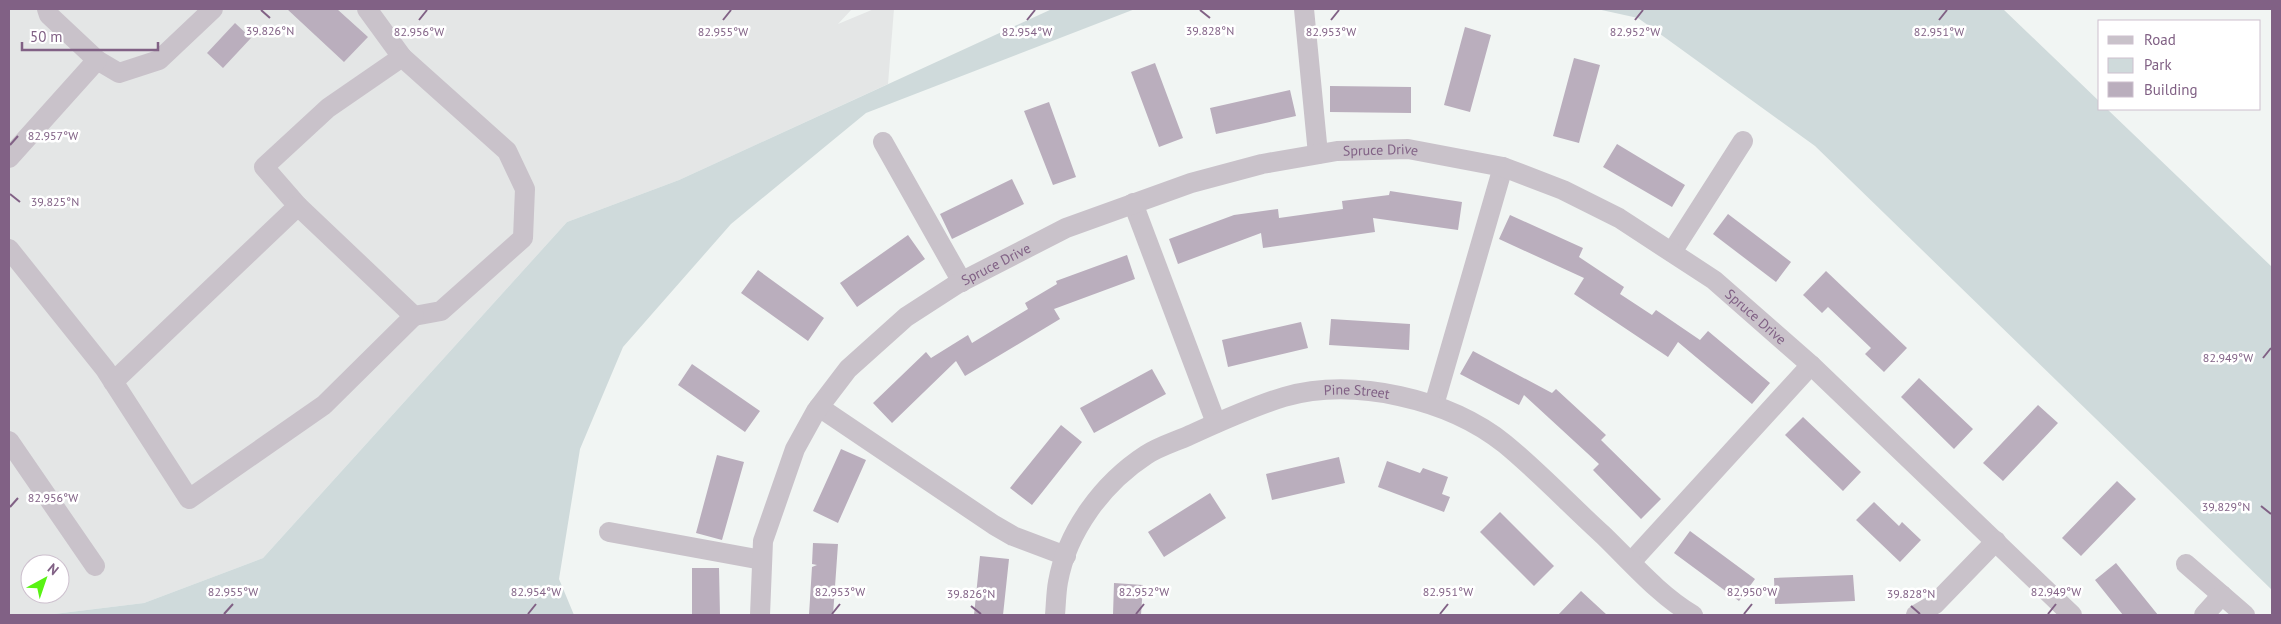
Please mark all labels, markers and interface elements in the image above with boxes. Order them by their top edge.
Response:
scale bar [22,20,159,52]
legend [2098,20,2261,110]
text: 39.826°N [246,23,294,38]
text: 39.828°N [1186,23,1234,38]
text: 82.956°W [394,24,444,39]
text: 82.955°W [698,24,748,39]
text: 82.954°W [1002,24,1052,39]
text: 82.953°W [1306,24,1356,39]
text: 82.952°W [1610,24,1660,39]
text: 82.951°W [1914,24,1964,39]
text: 50 m [30,27,63,46]
text: Road [2144,30,2176,49]
text: Park [2144,55,2172,74]
text: Building [2144,80,2198,99]
text: 82.957°W [28,128,78,143]
street label: Spruce Drive [1343,140,1420,160]
text: 39.825°N [31,194,79,209]
street label: Spruce Drive [958,239,1034,289]
street label: Spruce Drive [1721,285,1790,348]
text: 82.949°W [2203,350,2253,365]
street label: Pine Street [1323,381,1391,403]
text: 82.956°W [28,490,78,505]
text: 39.829°N [2202,499,2250,514]
north arrow [20,554,70,604]
text: N [44,559,63,579]
text: 82.955°W [208,584,258,599]
text: 82.954°W [511,584,561,599]
text: 82.953°W [815,584,865,599]
text: 82.952°W [1119,584,1169,599]
text: 82.951°W [1423,584,1473,599]
text: 82.950°W [1727,584,1777,599]
text: 82.949°W [2031,584,2081,599]
text: 39.826°N [947,586,995,601]
text: 39.828°N [1887,586,1935,601]

